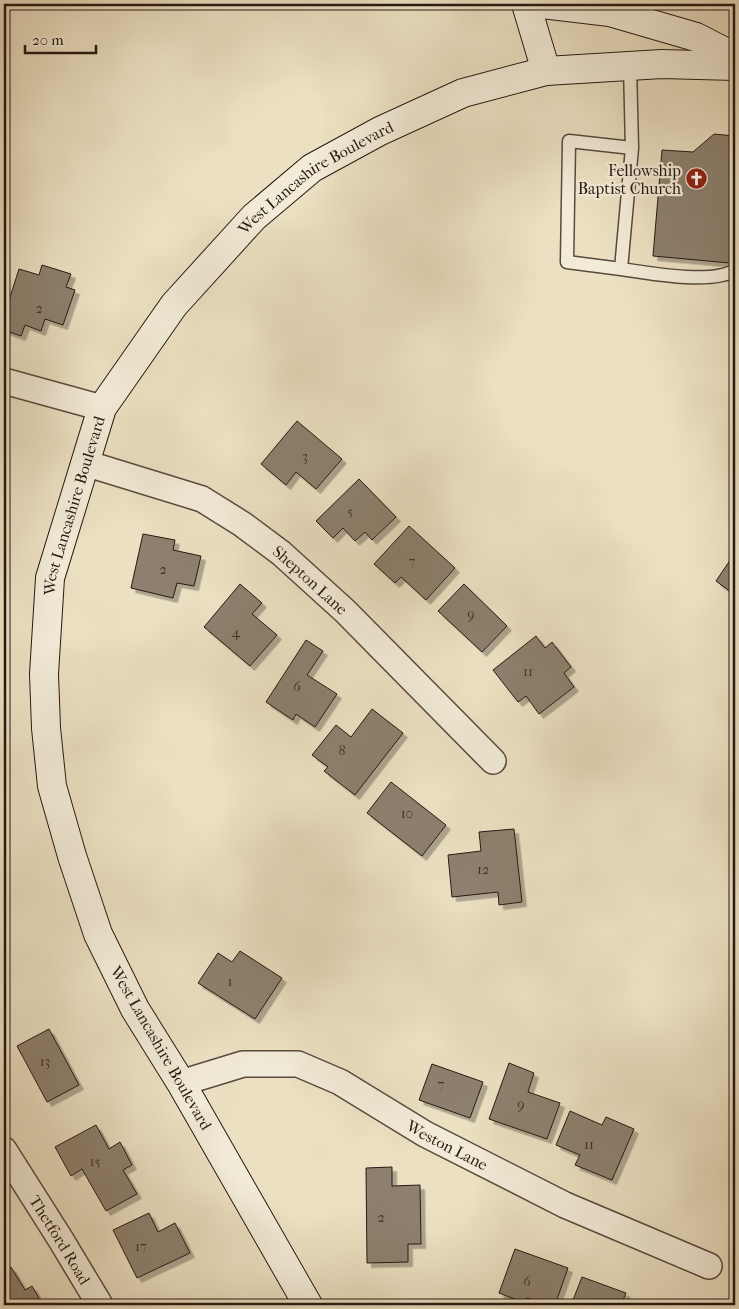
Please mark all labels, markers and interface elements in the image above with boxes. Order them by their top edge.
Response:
scale bar [25,22,96,54]
text: 20 m [32,31,64,49]
street label: West Lancashire Boulevard [233,117,396,239]
place label: Fellowship Baptist Church [578,161,681,198]
church icon: Fellowship Baptist Church [685,167,709,191]
house number: 2 [35,300,43,317]
street label: West Lancashire Boulevard [39,413,109,597]
house number: 3 [302,448,308,465]
house number: 5 [347,503,353,520]
street label: Shepton Lane [269,541,352,619]
house number: 7 [409,553,416,570]
house number: 2 [159,561,167,578]
house number: 9 [467,606,475,623]
house number: 4 [232,624,241,641]
house number: 11 [523,663,533,680]
house number: 6 [293,678,301,695]
house number: 8 [338,742,346,759]
house number: 10 [401,805,413,822]
house number: 12 [477,861,489,878]
street label: West Lancashire Boulevard [106,962,216,1134]
house number: 1 [228,973,233,990]
house number: 13 [40,1053,50,1070]
house number: 7 [438,1076,445,1093]
house number: 9 [517,1096,525,1113]
street label: Weston Lane [402,1115,491,1174]
house number: 11 [584,1136,594,1153]
house number: 15 [90,1153,101,1170]
street label: Thetford Road [26,1192,95,1288]
house number: 2 [377,1209,385,1226]
house number: 17 [135,1238,147,1255]
house number: 6 [523,1273,531,1290]

